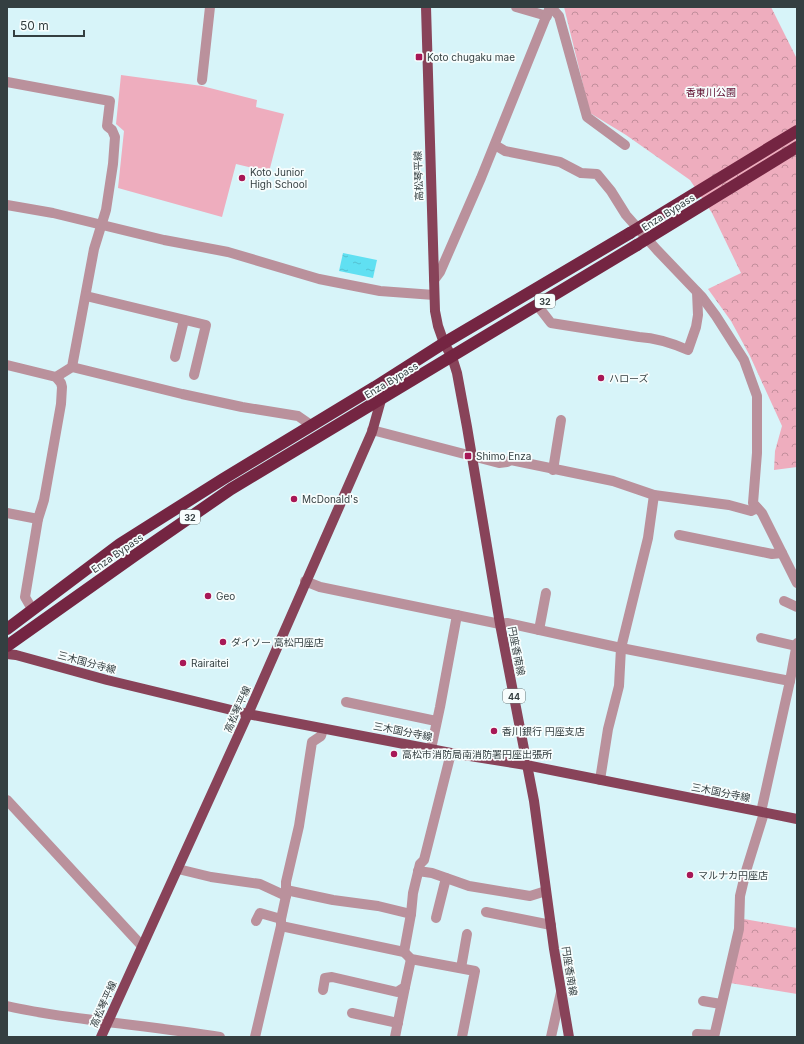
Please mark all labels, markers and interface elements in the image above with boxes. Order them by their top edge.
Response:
scale bar [14,12,84,38]
text: 50 m [20,18,49,33]
place label: Koto chugaku mae [427,51,515,63]
marker: Koto chugaku mae [414,52,424,62]
park label: 香東川公園 [686,86,736,98]
street label: 高松琴平線 [411,151,425,201]
place label: Koto Junior High School [250,166,307,190]
marker: Koto Junior High School [237,173,247,183]
street label: Enza Bypass [639,191,697,233]
road number: 32 [535,294,555,308]
street label: Enza Bypass [362,359,420,401]
place label: ハローズ [609,372,649,384]
marker: ハローズ [596,373,606,383]
place label: Shimo Enza [476,450,531,462]
marker: Shimo Enza [463,451,473,461]
place label: McDonald's [302,493,358,505]
marker: McDonald's [289,494,299,504]
road number: 32 [180,510,200,524]
street label: Enza Bypass [89,531,145,575]
place label: Geo [216,590,235,602]
marker: Geo [203,591,213,601]
street label: 円座香南線 [506,625,528,677]
place label: ダイソー 高松円座店 [231,636,324,648]
marker: ダイソー 高松円座店 [218,637,228,647]
street label: 三木国分寺線 [56,648,118,676]
place label: Rairaitei [191,657,229,669]
marker: Rairaitei [178,658,188,668]
street label: 高松琴平線 [221,684,253,734]
road number: 44 [503,689,525,703]
street label: 三木国分寺線 [372,719,434,743]
place label: 香川銀行 円座支店 [502,725,585,737]
marker: 香川銀行 円座支店 [489,726,499,736]
place label: 高松市消防局南消防署円座出張所 [402,748,552,760]
marker: 高松市消防局南消防署円座出張所 [389,749,399,759]
street label: 三木国分寺線 [690,780,752,804]
place label: マルナカ円座店 [698,869,768,881]
marker: マルナカ円座店 [685,870,695,880]
street label: 円座香南線 [560,945,580,997]
street label: 高松琴平線 [87,979,119,1029]

